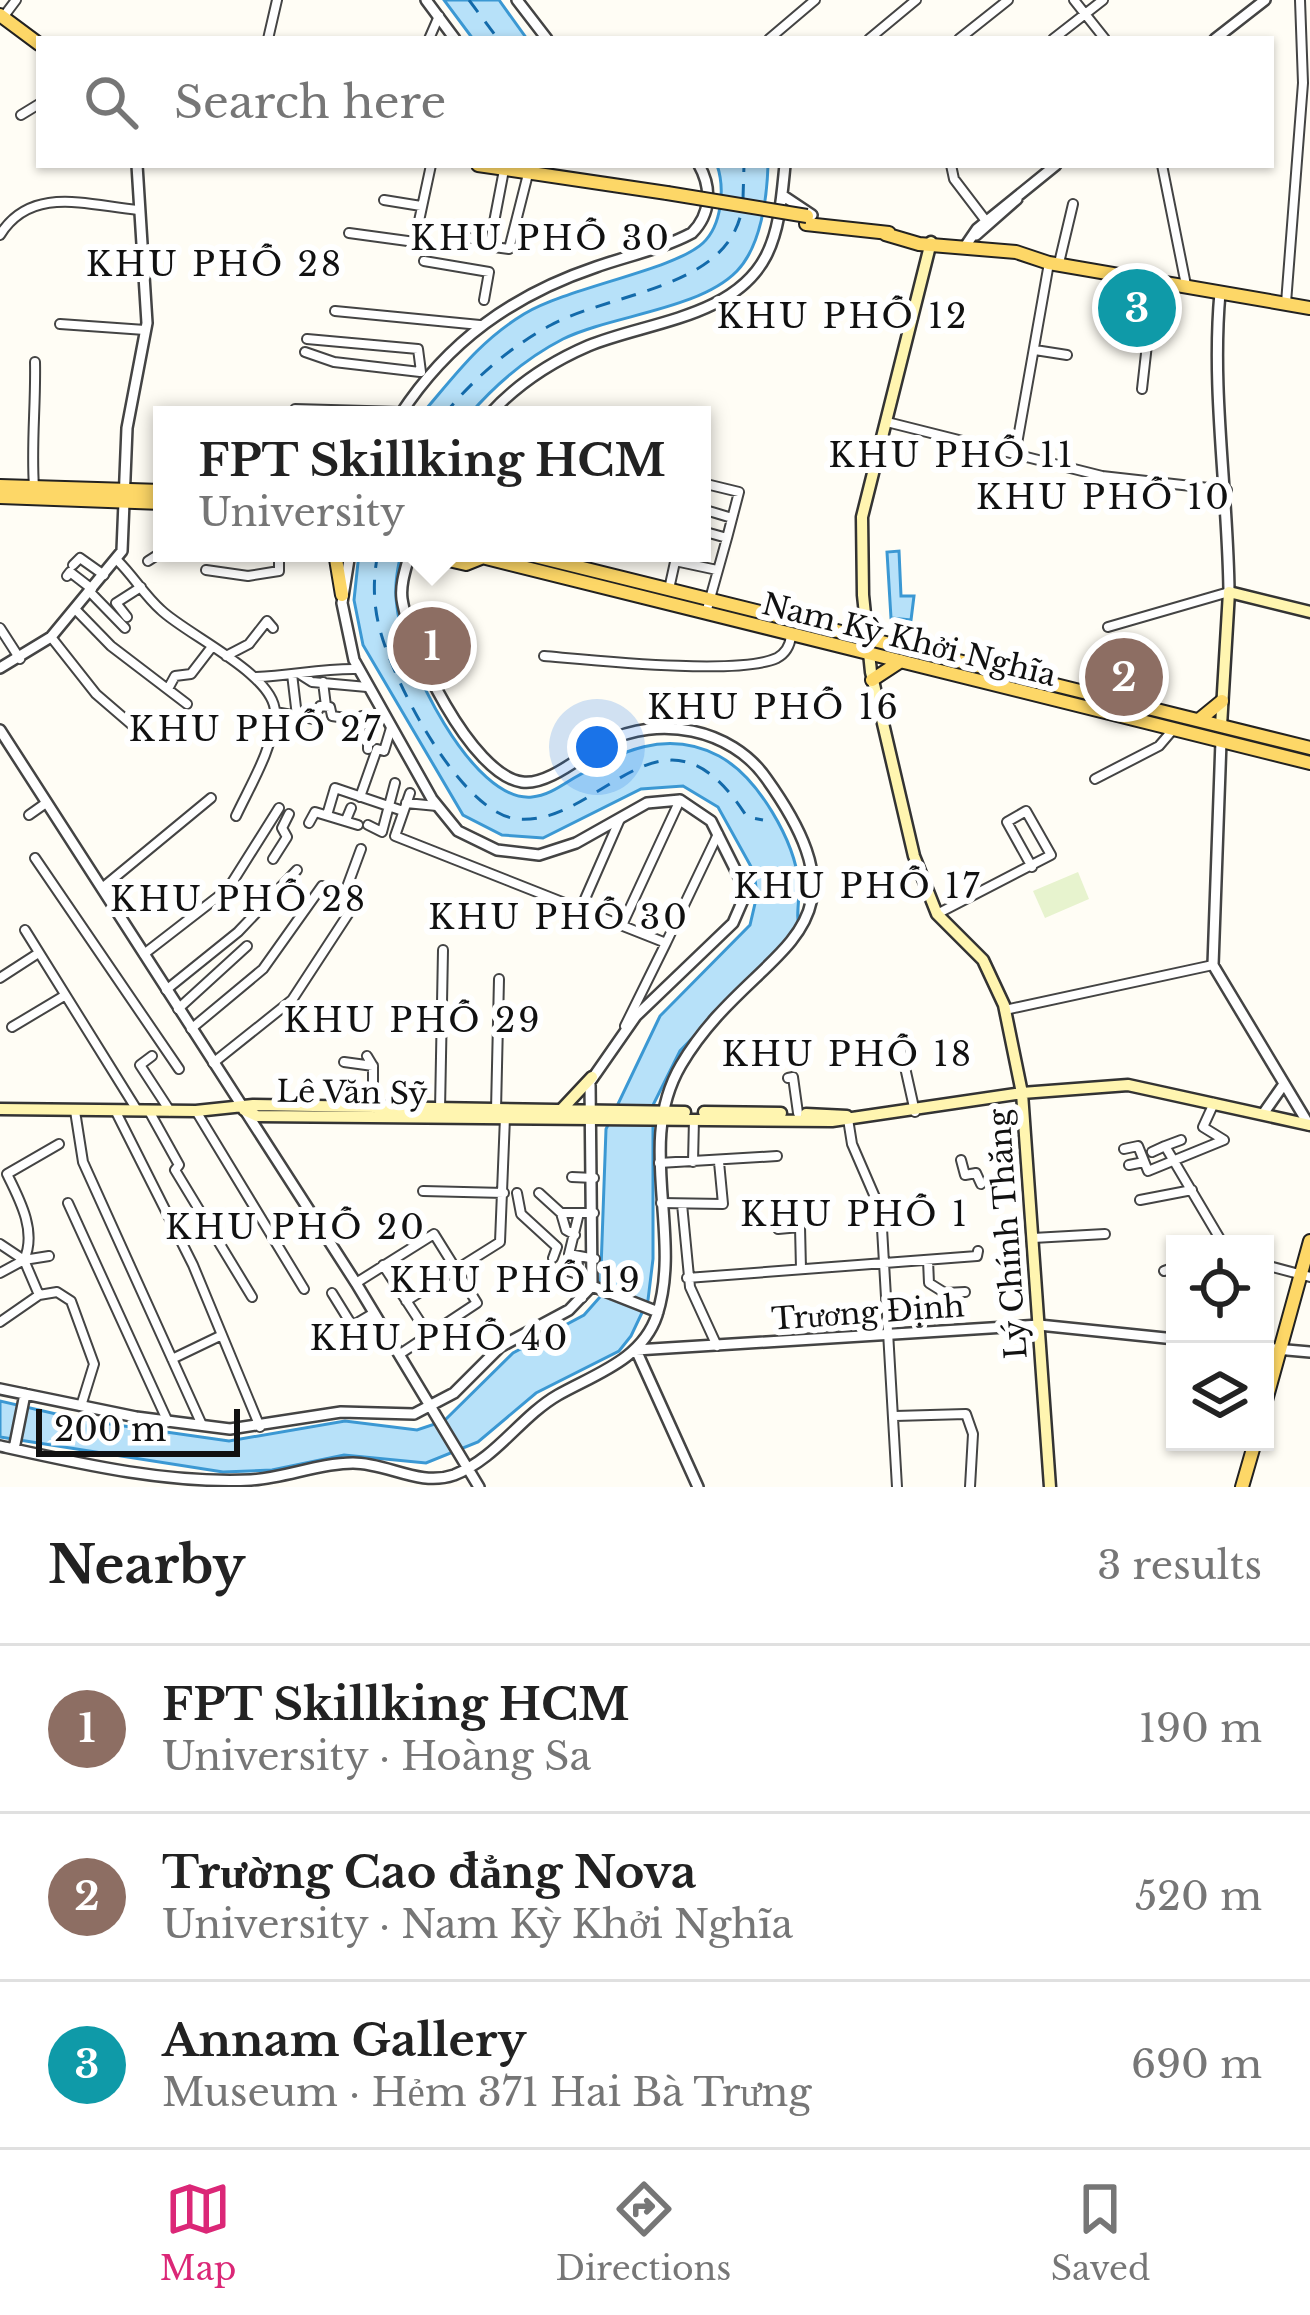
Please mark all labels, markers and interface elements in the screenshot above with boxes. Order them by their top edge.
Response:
search box [36,36,1274,168]
icon: search [78,69,144,135]
text: Search here [174,74,446,130]
district label: KHU PHỐ 30 [410,217,672,259]
district label: KHU PHỐ 28 [86,243,344,285]
pin: 3 [1098,263,1176,353]
district label: KHU PHỐ 12 [717,295,969,337]
popup [153,406,711,562]
text: FPT Skillking HCM [198,432,666,488]
district label: KHU PHỐ 11 [829,434,1075,476]
district label: KHU PHỐ 10 [976,476,1232,518]
text: University [198,488,405,537]
street label: Nam Kỳ Khởi Nghĩa [758,585,1060,694]
pin: 1 [393,601,471,691]
pin: 2 [1085,632,1163,722]
district label: KHU PHỐ 16 [647,686,901,728]
district label: KHU PHỐ 27 [129,708,383,750]
your location [567,717,627,777]
district label: KHU PHỐ 17 [734,865,982,907]
district label: KHU PHỐ 28 [110,878,368,920]
district label: KHU PHỐ 30 [428,896,690,938]
district label: KHU PHỐ 29 [283,999,543,1041]
district label: KHU PHỐ 18 [722,1033,974,1075]
street label: Lê Văn Sỹ [276,1073,428,1112]
street label: Lý Chính Thắng [980,1107,1035,1360]
district label: KHU PHỐ 1 [740,1193,970,1235]
district label: KHU PHỐ 20 [165,1206,427,1248]
map controls [1166,1235,1274,1451]
button: locate [1166,1235,1274,1343]
district label: KHU PHỐ 19 [389,1259,643,1301]
street label: Trương Định [770,1287,966,1338]
district label: KHU PHỐ 40 [310,1317,570,1359]
button: layers [1166,1343,1274,1451]
scale bar [36,1403,240,1456]
text: 200 m [54,1409,166,1450]
text: Nearby [48,1534,245,1597]
text: 3 results [1097,1541,1262,1590]
text: FPT Skillking HCM [162,1676,629,1732]
text: 1 [78,1704,96,1753]
text: 190 m [1139,1704,1262,1753]
text: University · Hoàng Sa [162,1732,591,1781]
text: Trường Cao đẳng Nova [162,1844,697,1900]
text: 2 [74,1872,100,1921]
text: 520 m [1135,1872,1262,1921]
text: University · Nam Kỳ Khởi Nghĩa [162,1900,793,1949]
text: Annam Gallery [162,2012,526,2068]
text: 3 [75,2040,99,2089]
text: 690 m [1131,2040,1262,2089]
text: Museum · Hẻm 371 Hai Bà Trưng [162,2068,812,2117]
tab: Map [160,2176,236,2289]
tab: Directions [556,2176,731,2289]
tab: Saved [1051,2176,1150,2289]

